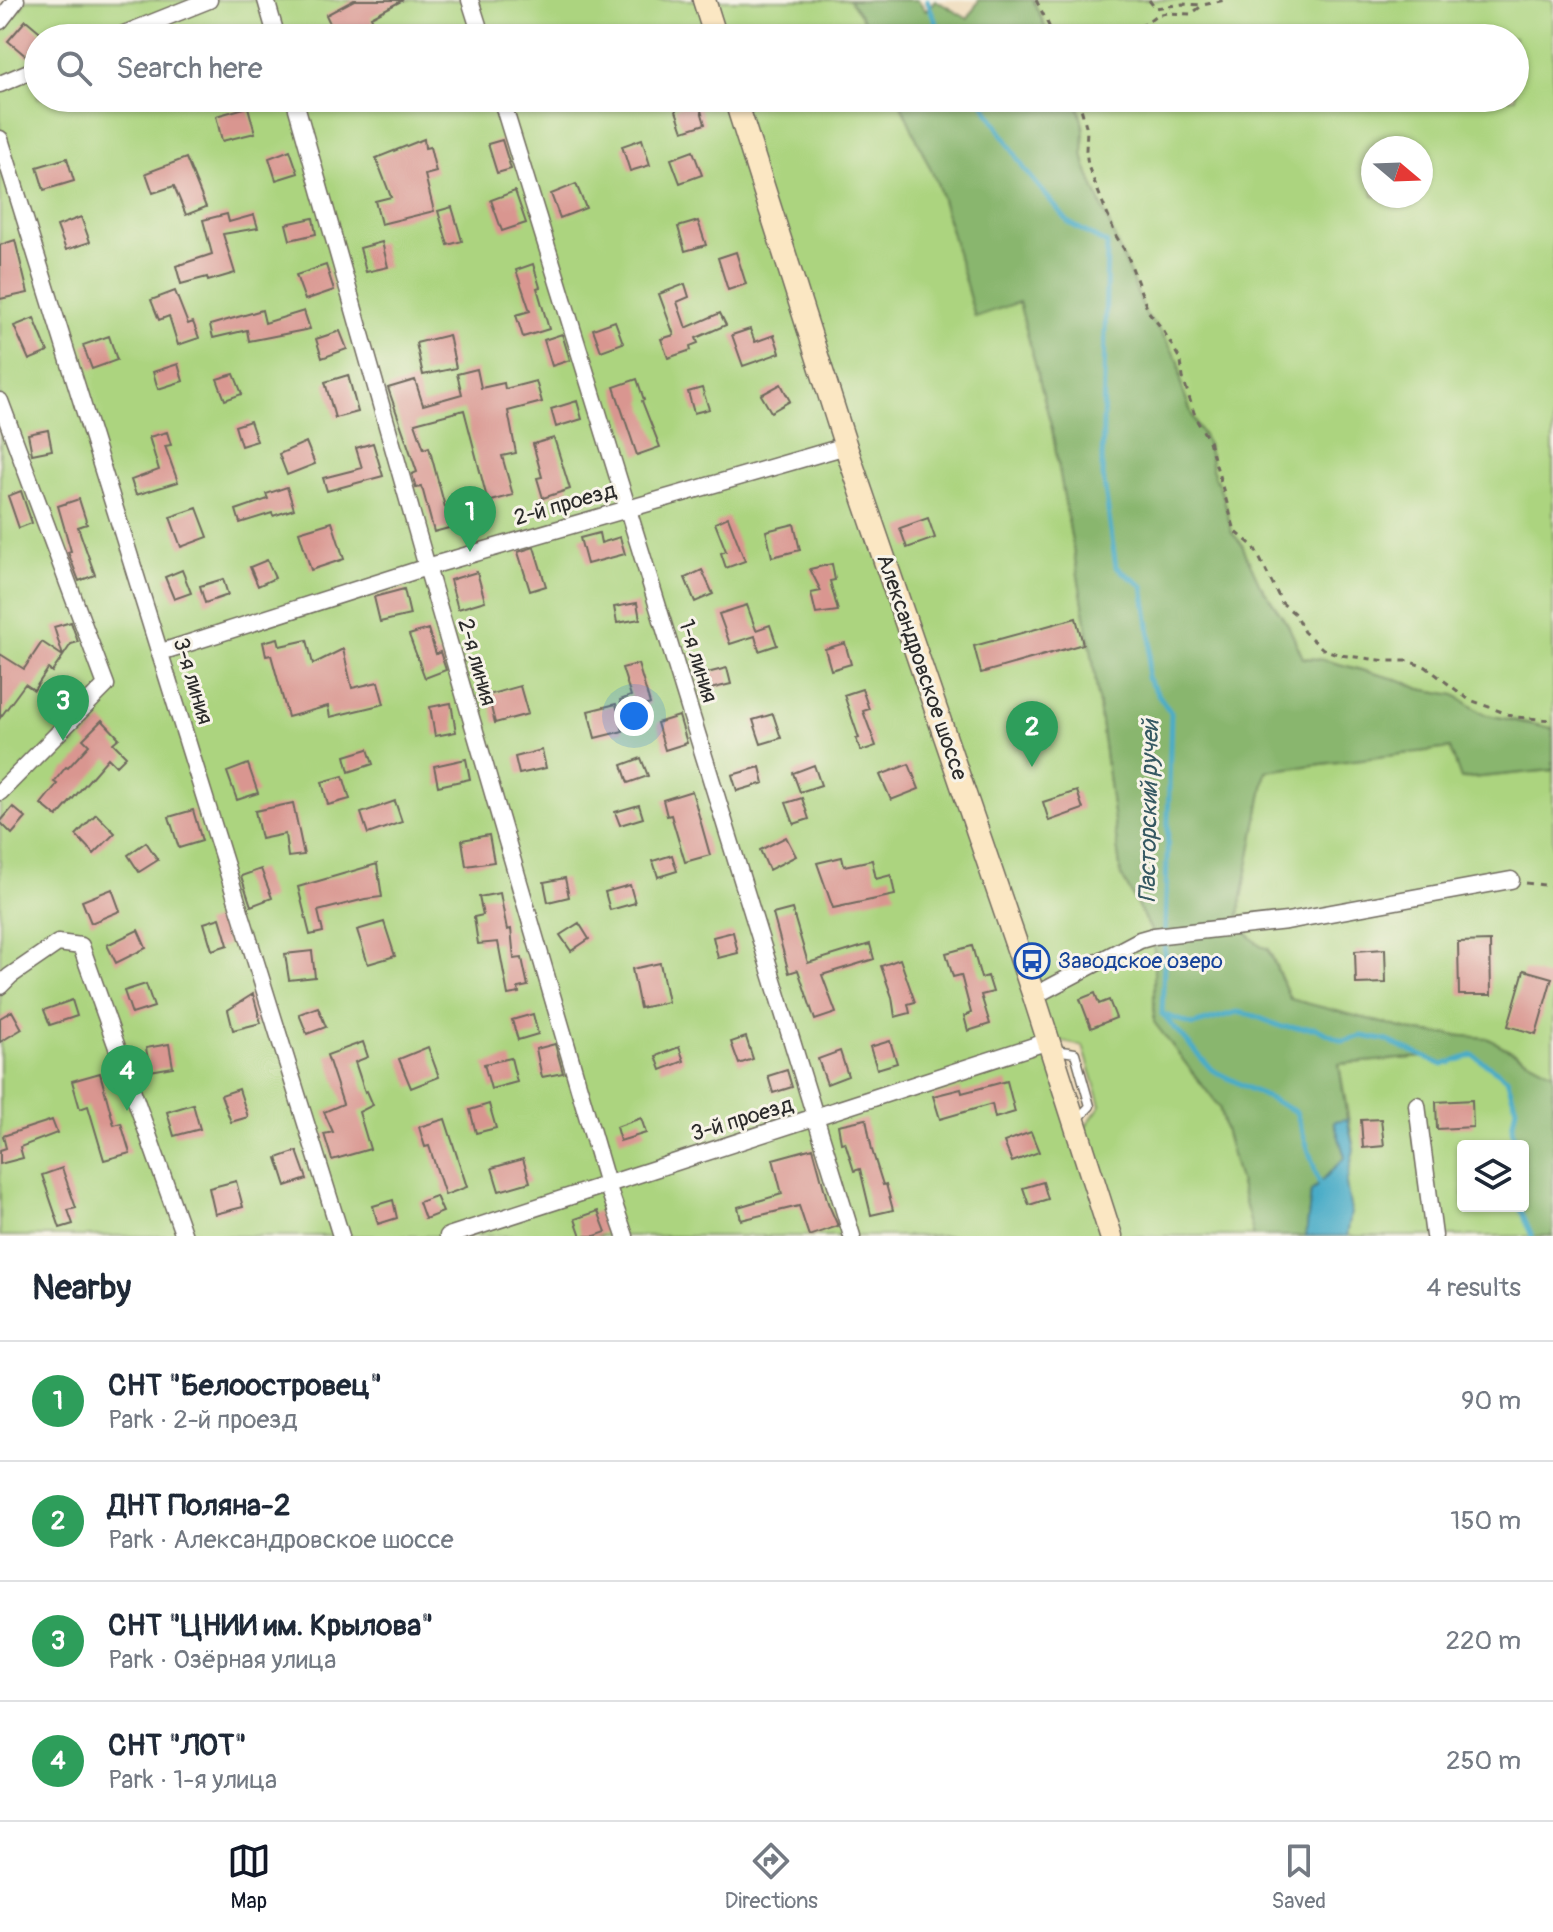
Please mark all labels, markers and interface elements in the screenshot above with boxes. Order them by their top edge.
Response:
search box [24,24,1529,112]
icon: search [52,46,96,90]
text: Search here [116,50,263,87]
north arrow [1361,136,1433,208]
street label: 2-й проезд [511,476,619,532]
pin: 1 [444,486,496,552]
street label: Александровское шоссе [870,550,974,784]
street label: 2-я линия [451,615,503,709]
street label: 1-я линия [672,616,724,706]
street label: 3-я линия [167,634,219,728]
pin: 3 [37,675,89,741]
your location [614,696,654,736]
pin: 2 [1006,701,1058,767]
water label: Пасторский ручей [1133,717,1165,903]
bus stop icon: Заводское озеро [1013,942,1051,980]
place label: Заводское озеро [1058,947,1223,975]
pin: 4 [101,1045,153,1111]
street label: 3-й проезд [688,1090,796,1148]
map controls [1457,1140,1529,1212]
button: layers [1457,1140,1529,1212]
text: Nearby [32,1267,131,1310]
text: 4 results [1426,1272,1521,1304]
text: СНТ "Белоостровец" [108,1367,382,1404]
text: 1 [53,1385,63,1417]
text: 90 m [1461,1385,1521,1417]
text: Park · 2-й проезд [108,1404,297,1436]
text: ДНТ Поляна-2 [108,1487,291,1524]
text: 2 [51,1505,65,1537]
text: 150 m [1450,1505,1521,1537]
text: Park · Александровское шоссе [108,1524,454,1556]
text: СНТ "ЦНИИ им. Крылова" [108,1607,433,1644]
text: 3 [51,1625,65,1657]
text: 220 m [1445,1625,1521,1657]
text: Park · Озёрная улица [108,1644,336,1676]
text: СНТ "ЛОТ" [108,1727,247,1764]
text: 4 [50,1745,66,1777]
text: 250 m [1446,1745,1521,1777]
text: Park · 1-я улица [108,1764,277,1796]
tab: Map [227,1839,271,1915]
tab: Directions [725,1839,818,1915]
tab: Saved [1272,1839,1326,1915]

